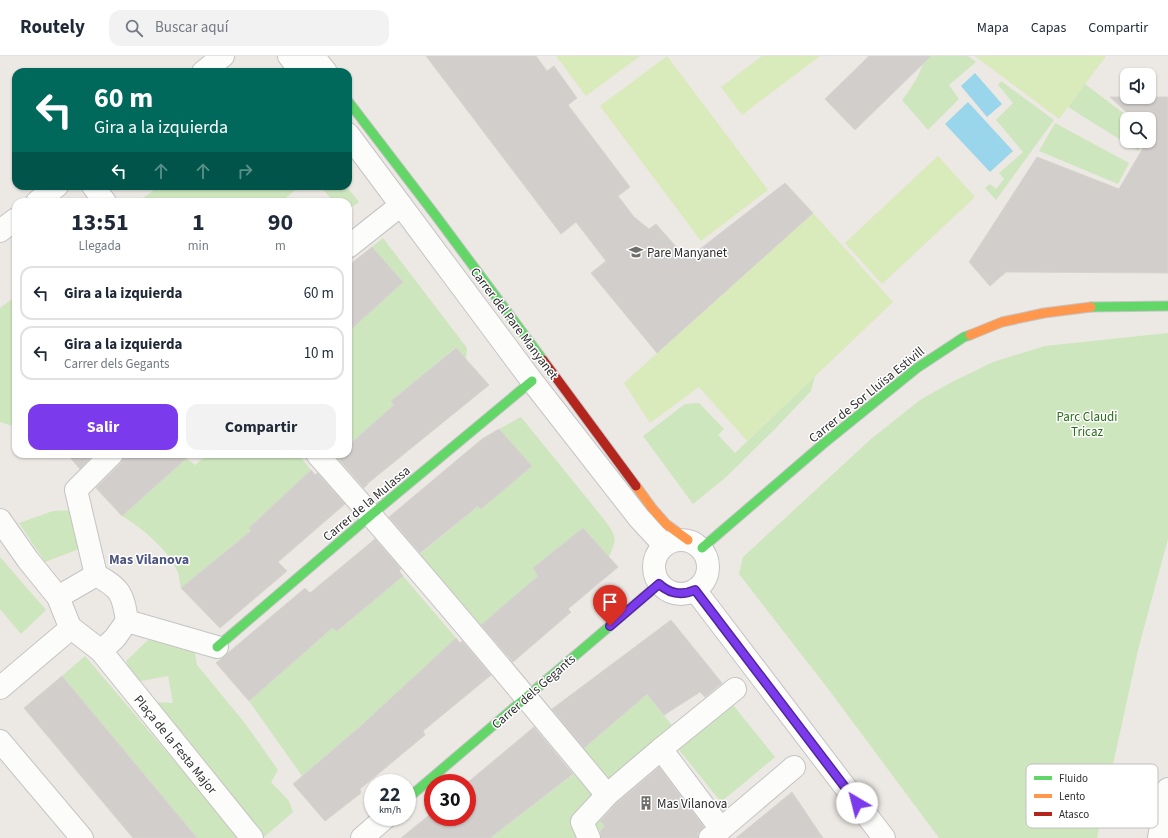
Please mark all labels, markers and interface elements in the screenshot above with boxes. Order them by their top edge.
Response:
search box [109,10,389,46]
text: Routely [20,14,85,41]
icon: search [123,17,145,39]
text: Buscar aquí [155,17,228,38]
text: Mapa [977,18,1009,38]
text: Capas [1031,18,1066,38]
text: Compartir [1088,18,1148,38]
map controls [1120,68,1156,148]
button: sound [1120,68,1156,104]
text: 60 m [94,78,153,118]
icon: left [28,84,80,136]
button: search [1120,112,1156,148]
text: Gira a la izquierda [94,115,228,140]
icon: left [108,160,130,182]
icon: ahead [150,160,172,182]
icon: ahead [192,160,214,182]
icon: right [234,160,256,182]
text: 13:51 [71,205,129,240]
text: 1 [192,205,205,240]
text: 90 [268,205,293,240]
text: Llegada [79,237,121,255]
text: min [188,237,209,255]
text: m [275,237,286,255]
school or university icon: Pare Manyanet [628,244,644,260]
place label: Pare Manyanet [647,244,728,262]
street label: Carrer del Pare Manyanet [466,264,563,384]
icon: left [30,282,52,304]
text: Gira a la izquierda [64,283,183,304]
text: 60 m [304,283,334,304]
text: Gira a la izquierda [64,334,183,355]
icon: left [30,342,52,364]
text: 10 m [304,343,334,364]
street label: Carrer de Sor Lluïsa Estivill [805,343,928,447]
text: Carrer dels Gegants [64,355,170,373]
button: Salir [28,404,178,450]
button: Compartir [186,404,336,450]
park label: Parc Claudi Tricaz [1056,408,1118,441]
street label: Carrer de la Mulassa [319,462,414,546]
district label: Mas Vilanova [109,550,189,570]
pin [593,585,627,626]
icon: arrive [599,591,621,613]
street label: Carrer dels Gegants [488,650,580,733]
street label: Plaça de la Festa Major [130,691,221,798]
legend [1026,764,1158,828]
text: Fluido [1059,771,1088,786]
speed limit sign: 30 [424,774,476,826]
text: 22 [379,781,401,809]
position arrow [836,782,878,824]
text: Lento [1059,789,1085,804]
building icon: Mas Vilanova [638,795,654,811]
place label: Mas Vilanova [657,795,727,813]
text: km/h [379,803,401,817]
text: Atasco [1059,807,1089,822]

